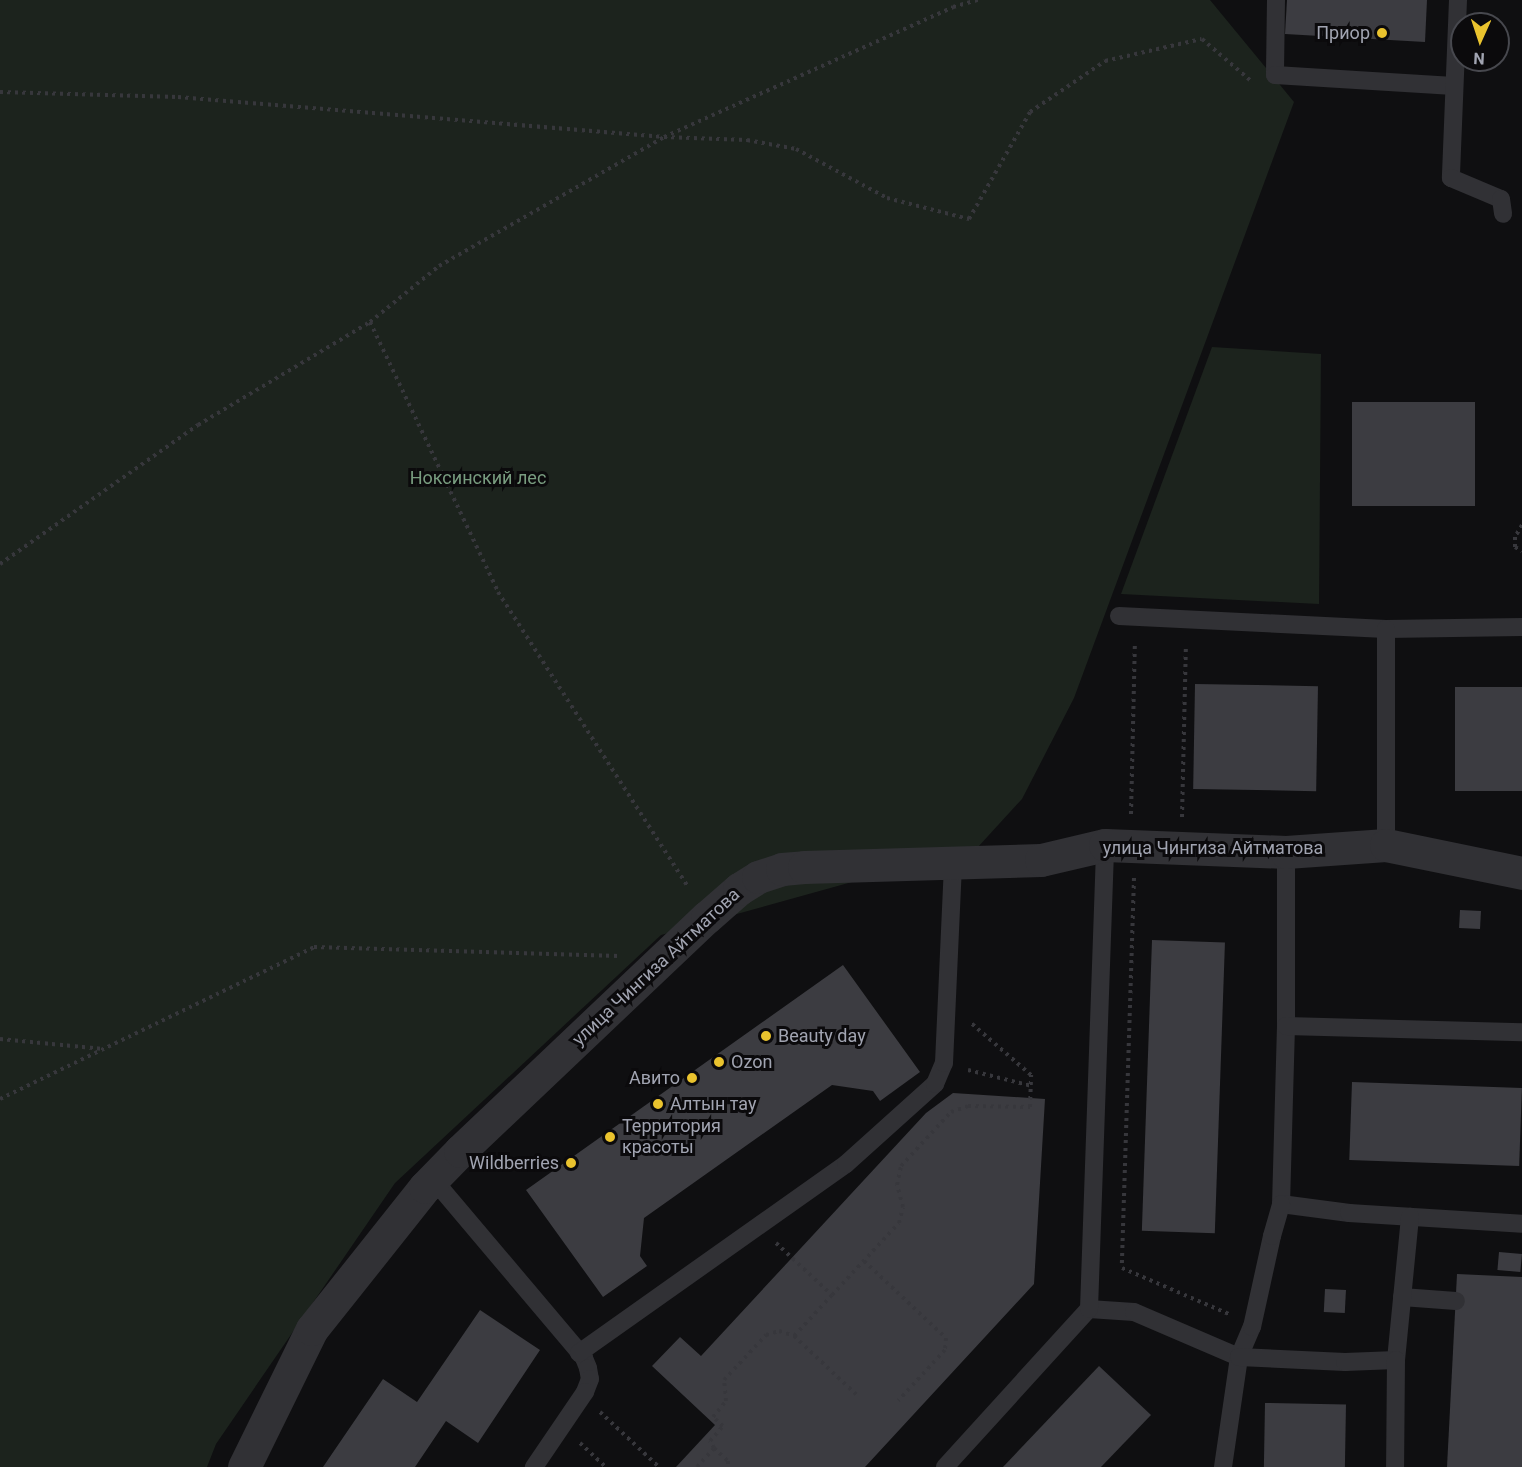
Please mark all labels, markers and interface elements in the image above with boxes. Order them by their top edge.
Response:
north arrow [1450,12,1510,72]
place label: Приор [1316,22,1370,44]
marker: Приор [1375,26,1389,40]
text: N [1473,49,1485,68]
park label: Ноксинский лес [410,467,546,489]
street label: улица Чингиза Айтматова [1103,837,1323,859]
street label: улица Чингиза Айтматова [568,884,744,1050]
place label: Beauty day [778,1025,866,1047]
marker: Beauty day [759,1029,773,1043]
place label: Ozon [731,1051,772,1073]
marker: Ozon [712,1055,726,1069]
place label: Авито [629,1067,680,1089]
marker: Авито [685,1071,699,1085]
place label: Алтын тау [670,1093,756,1115]
marker: Алтын тау [651,1097,665,1111]
place label: Территория красоты [622,1116,721,1158]
marker: Территория красоты [603,1130,617,1144]
place label: Wildberries [469,1152,559,1174]
marker: Wildberries [564,1156,578,1170]

